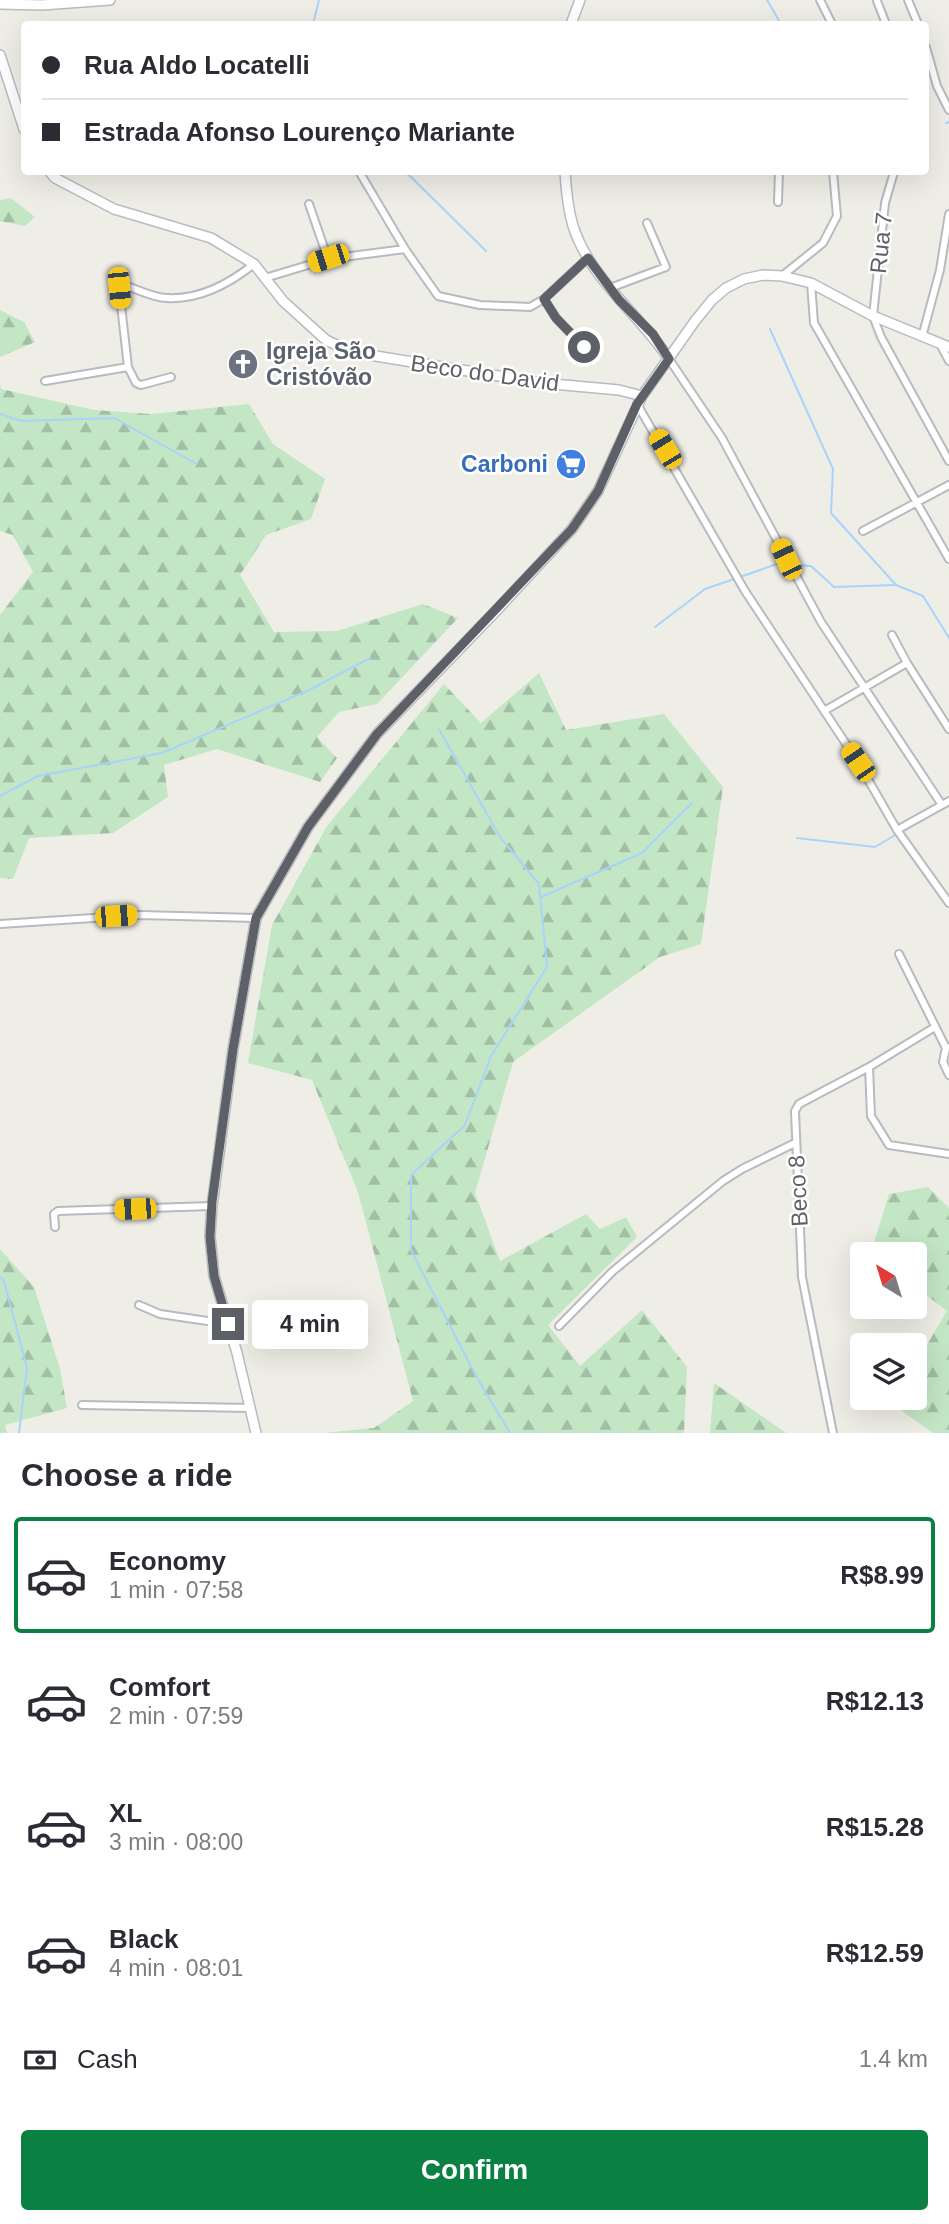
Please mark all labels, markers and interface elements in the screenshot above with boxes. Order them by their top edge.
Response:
text: Rua Aldo Locatelli [84,50,310,80]
text: Estrada Afonso Lourenço Mariante [84,117,515,147]
street label: Rua 7 [865,211,897,275]
car [305,242,352,274]
car [107,266,132,310]
route start [568,331,600,363]
place label: Igreja São Cristóvão [266,338,376,390]
church icon: Igreja São Cristóvão [226,347,260,381]
street label: Beco do David [409,350,561,396]
car [646,426,685,472]
supermarket icon: Carboni [554,447,588,481]
place label: Carboni [461,451,548,477]
car [768,536,805,582]
car [838,739,879,785]
car [95,904,138,928]
street label: Beco 8 [783,1155,813,1227]
car [114,1198,157,1220]
north arrow [850,1242,928,1320]
map controls [850,1242,927,1410]
callout: 4 min [252,1300,368,1348]
route end [212,1308,244,1340]
text: 4 min [280,1311,340,1337]
button: layers [850,1333,927,1410]
text: Choose a ride [21,1457,233,1493]
icon: car [25,1544,88,1607]
text: Economy [109,1546,226,1576]
text: R$8.99 [840,1560,924,1590]
text: 1 min · 07:58 [109,1577,243,1603]
icon: car [25,1670,88,1733]
text: Comfort [109,1672,210,1702]
text: R$12.13 [826,1686,924,1716]
text: 2 min · 07:59 [109,1703,243,1729]
icon: car [25,1796,88,1859]
text: XL [109,1798,142,1828]
text: R$15.28 [826,1812,924,1842]
text: 3 min · 08:00 [109,1829,243,1855]
icon: car [25,1922,88,1985]
text: Black [109,1924,178,1954]
text: R$12.59 [826,1938,924,1968]
text: 4 min · 08:01 [109,1955,243,1981]
icon: cash [21,2041,59,2079]
text: Cash [77,2044,138,2074]
text: 1.4 km [859,2046,928,2072]
button: Confirm [21,2130,928,2210]

